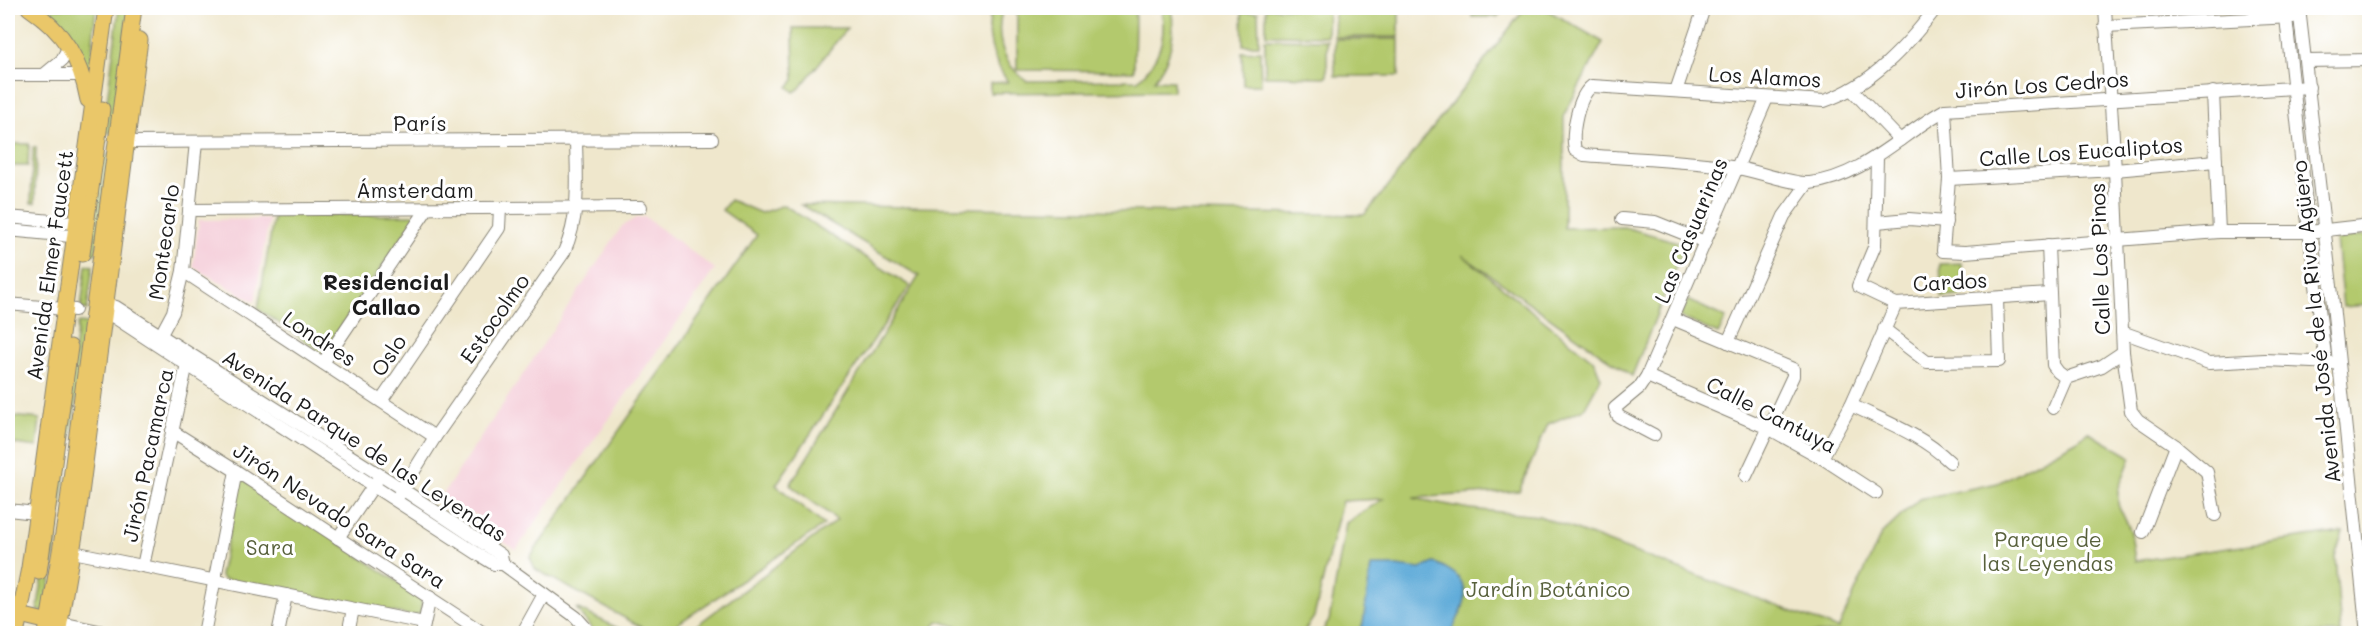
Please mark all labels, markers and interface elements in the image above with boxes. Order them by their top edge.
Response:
street label: Los Alamos [1708,60,1822,92]
street label: Jirón Los Cedros [1954,64,2130,104]
street label: París [393,109,447,136]
street label: Calle Los Eucaliptos [1978,130,2184,172]
street label: Avenida Elmer Faucett [19,148,79,382]
street label: Las Casuarinas [1647,153,1733,307]
street label: Avenida José de la Riva Agüero [2285,159,2345,485]
street label: Ámsterdam [356,176,474,203]
street label: Montecarlo [142,182,184,302]
street label: Calle Los Pinos [2083,182,2115,336]
street label: Cardos [1912,266,1988,296]
district label: Residencial Callao [323,267,449,321]
street label: Estocolmo [453,268,535,368]
street label: Londres [278,304,362,372]
street label: Oslo [364,329,412,381]
street label: Avenida Parque de las Leyendas [218,343,512,547]
street label: Jirón Pacamarca [115,366,179,544]
street label: Calle Cantuya [1702,370,1842,458]
street label: Jirón Nevado Sara Sara [229,437,451,593]
park label: Parque de las Leyendas [1982,525,2114,576]
park label: Sara [246,533,294,559]
park label: Jardín Botánico [1466,575,1630,602]

